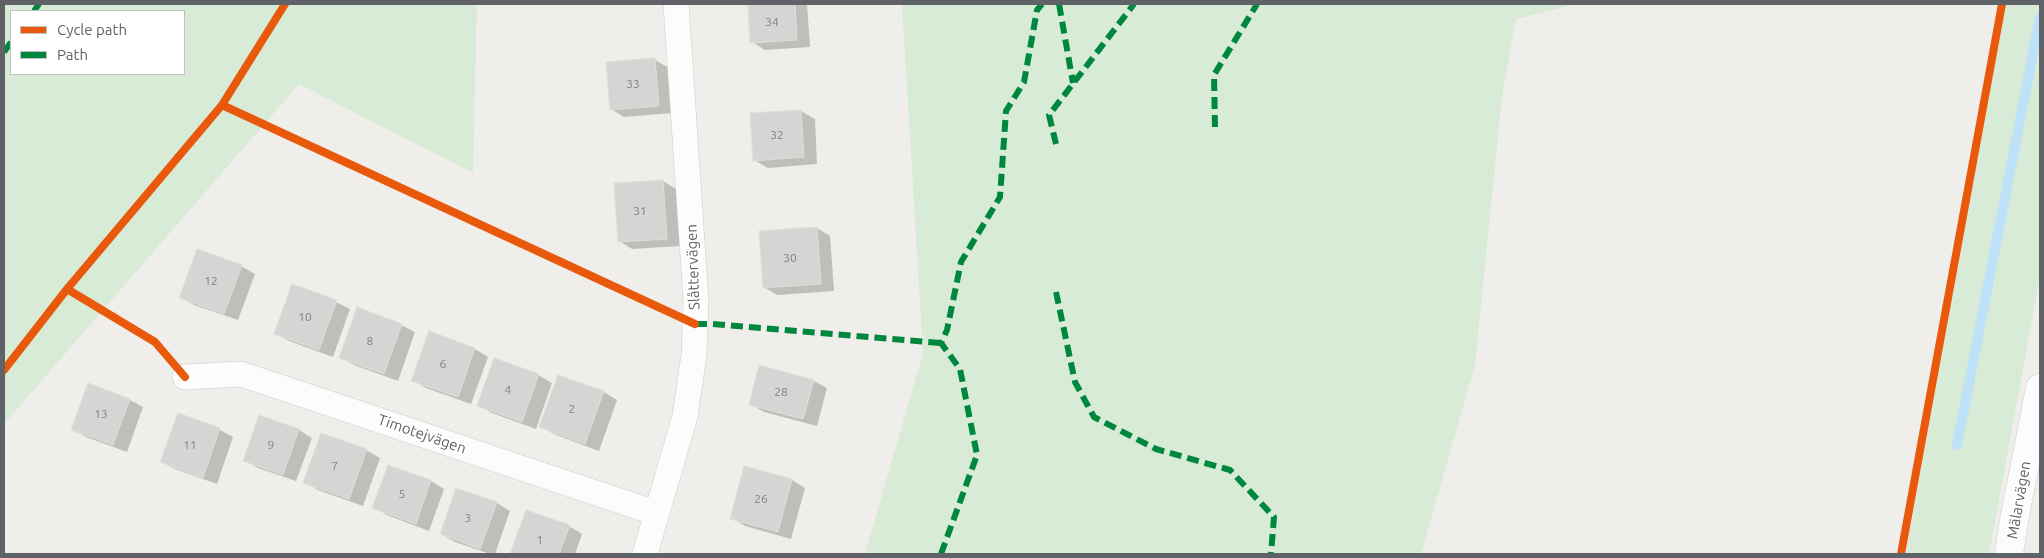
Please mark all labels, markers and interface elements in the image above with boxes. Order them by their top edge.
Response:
legend [10,10,185,75]
house number: 34 [765,15,779,29]
text: Cycle path [57,21,127,38]
text: Path [57,46,88,63]
house number: 33 [626,77,640,91]
house number: 32 [770,128,784,142]
house number: 31 [633,204,647,218]
street label: Slåttervägen [683,224,703,310]
house number: 30 [783,251,797,265]
house number: 12 [204,274,218,288]
house number: 10 [298,310,312,324]
house number: 8 [367,334,373,348]
house number: 6 [440,357,446,371]
house number: 4 [505,383,511,397]
house number: 28 [774,385,788,399]
house number: 2 [569,402,575,416]
house number: 13 [94,407,108,421]
street label: Timotejvägen [375,410,469,458]
house number: 11 [183,438,197,452]
house number: 9 [268,438,274,452]
house number: 7 [332,459,338,473]
street label: Mälarvägen [2003,460,2035,540]
house number: 5 [399,487,405,501]
house number: 26 [754,492,768,506]
house number: 3 [465,511,471,525]
house number: 1 [537,533,543,547]

